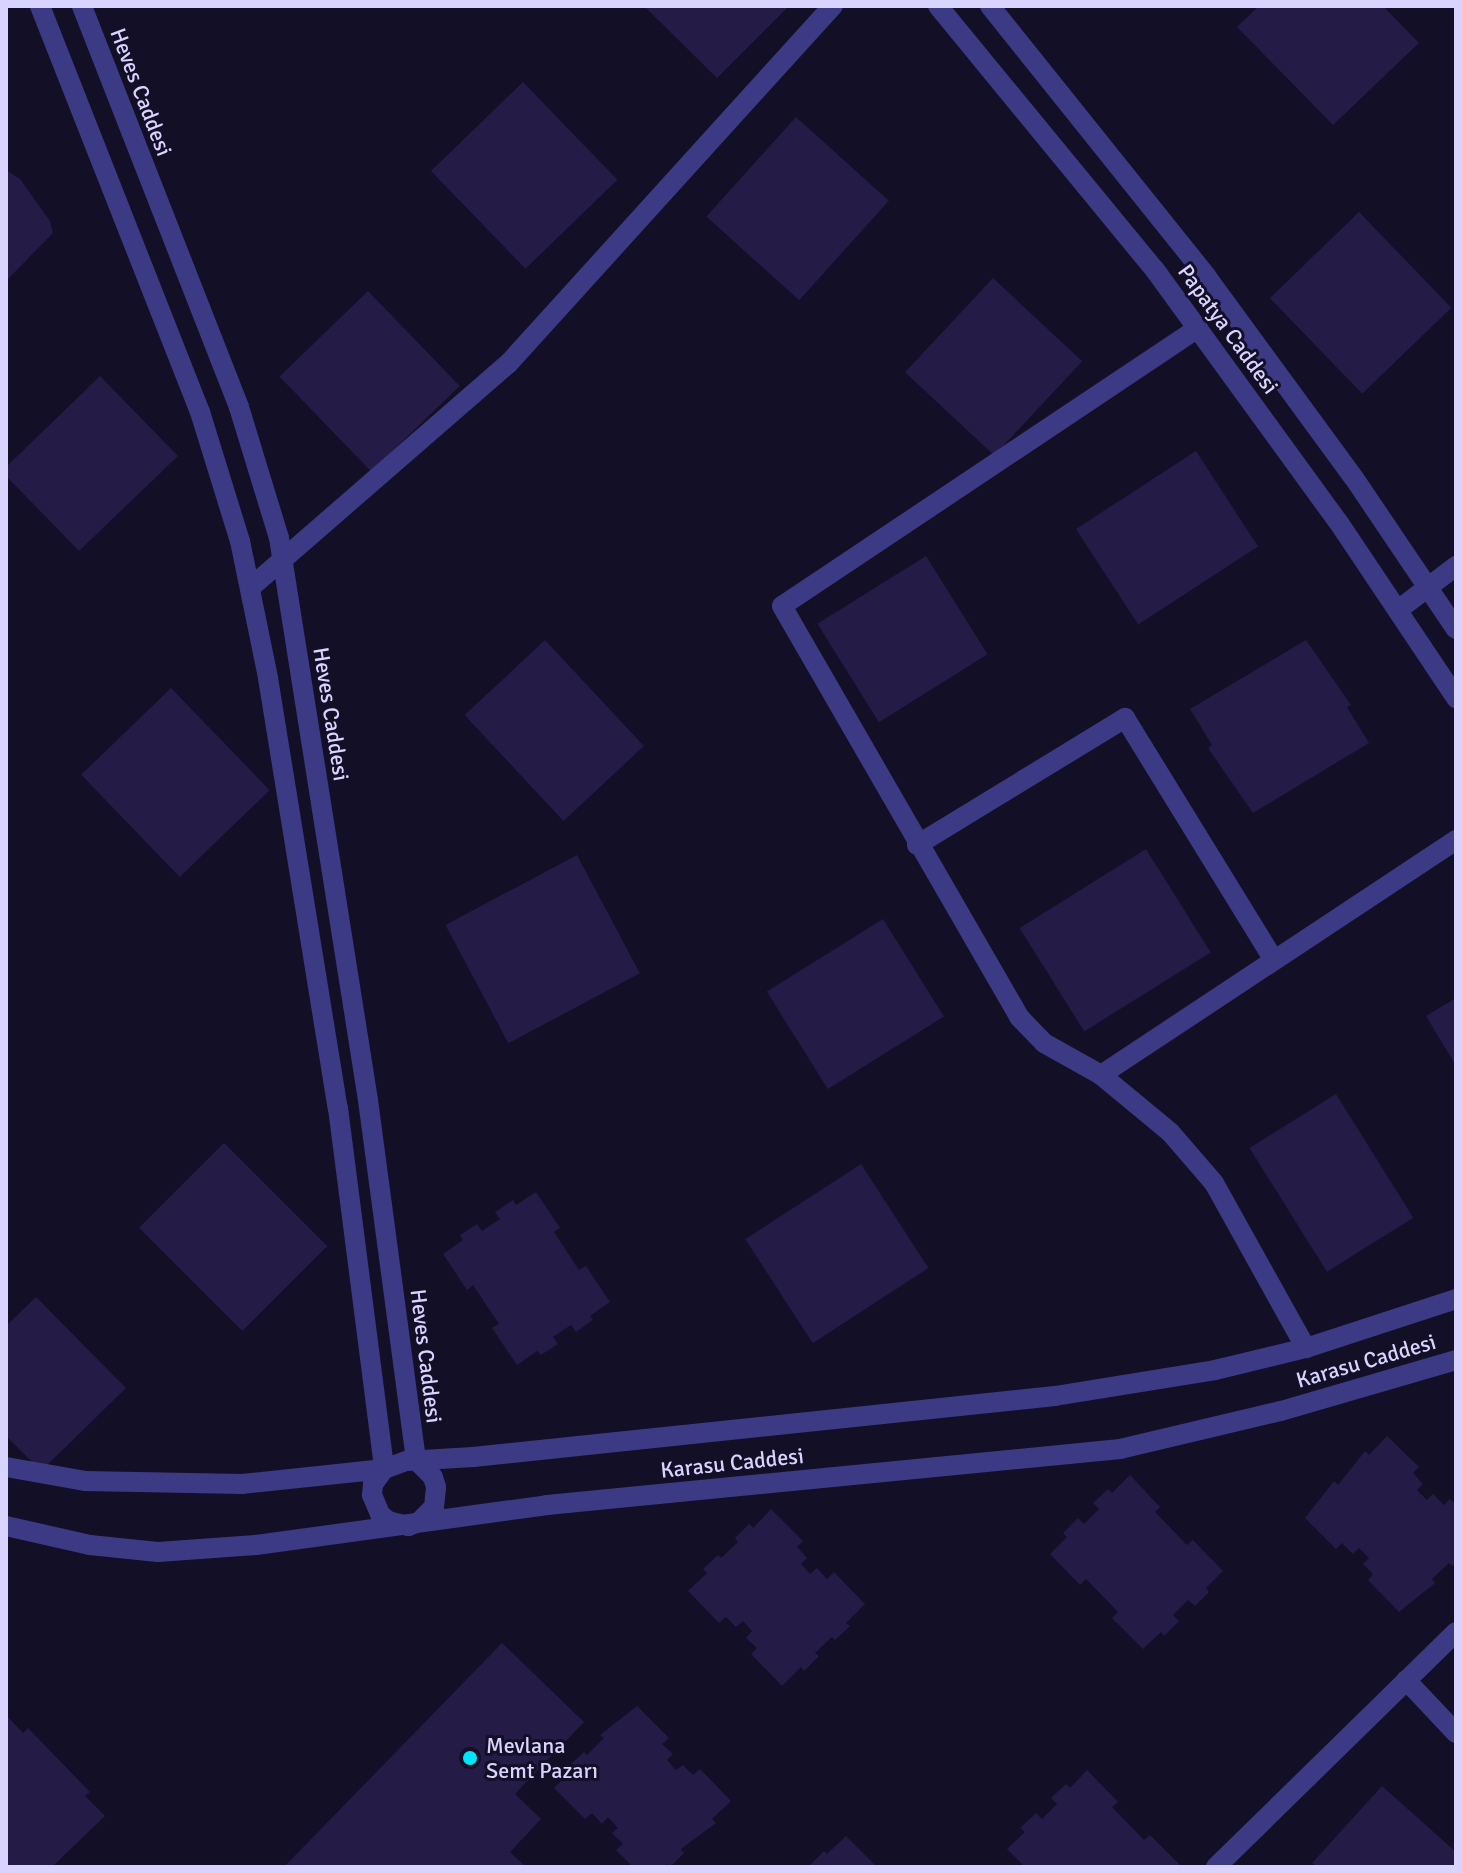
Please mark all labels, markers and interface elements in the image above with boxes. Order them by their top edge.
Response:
street label: Heves Caddesi [104,24,178,160]
street label: Papatya Caddesi [1172,259,1284,399]
street label: Heves Caddesi [307,645,355,783]
street label: Heves Caddesi [405,1287,447,1425]
street label: Karasu Caddesi [1293,1328,1439,1394]
street label: Karasu Caddesi [659,1442,805,1484]
place label: Mevlana Semt Pazarı [486,1732,598,1784]
marker: Mevlana Semt Pazarı [461,1749,479,1767]

